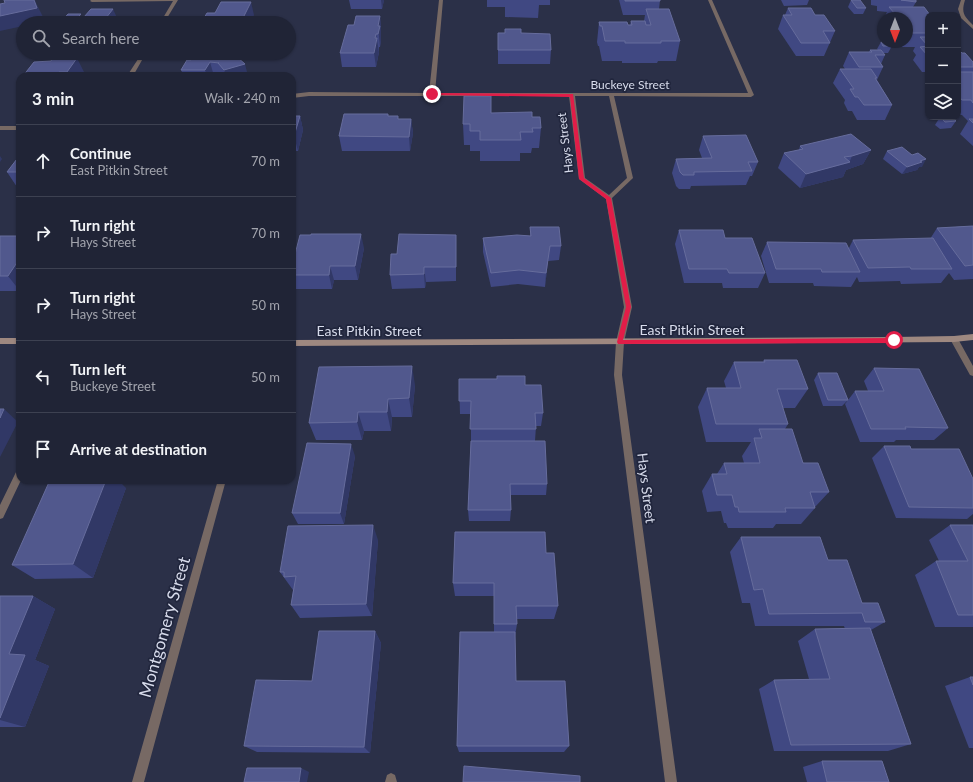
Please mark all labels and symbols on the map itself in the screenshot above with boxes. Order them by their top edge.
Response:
north arrow [877,12,913,48]
street label: Buckeye Street [590,77,670,92]
route end [423,85,441,103]
street label: Hays Street [554,111,576,174]
street label: East Pitkin Street [639,321,745,338]
street label: East Pitkin Street [316,322,422,339]
route start [885,331,903,349]
street label: Hays Street [634,452,660,524]
street label: Montgomery Street [134,554,194,700]

